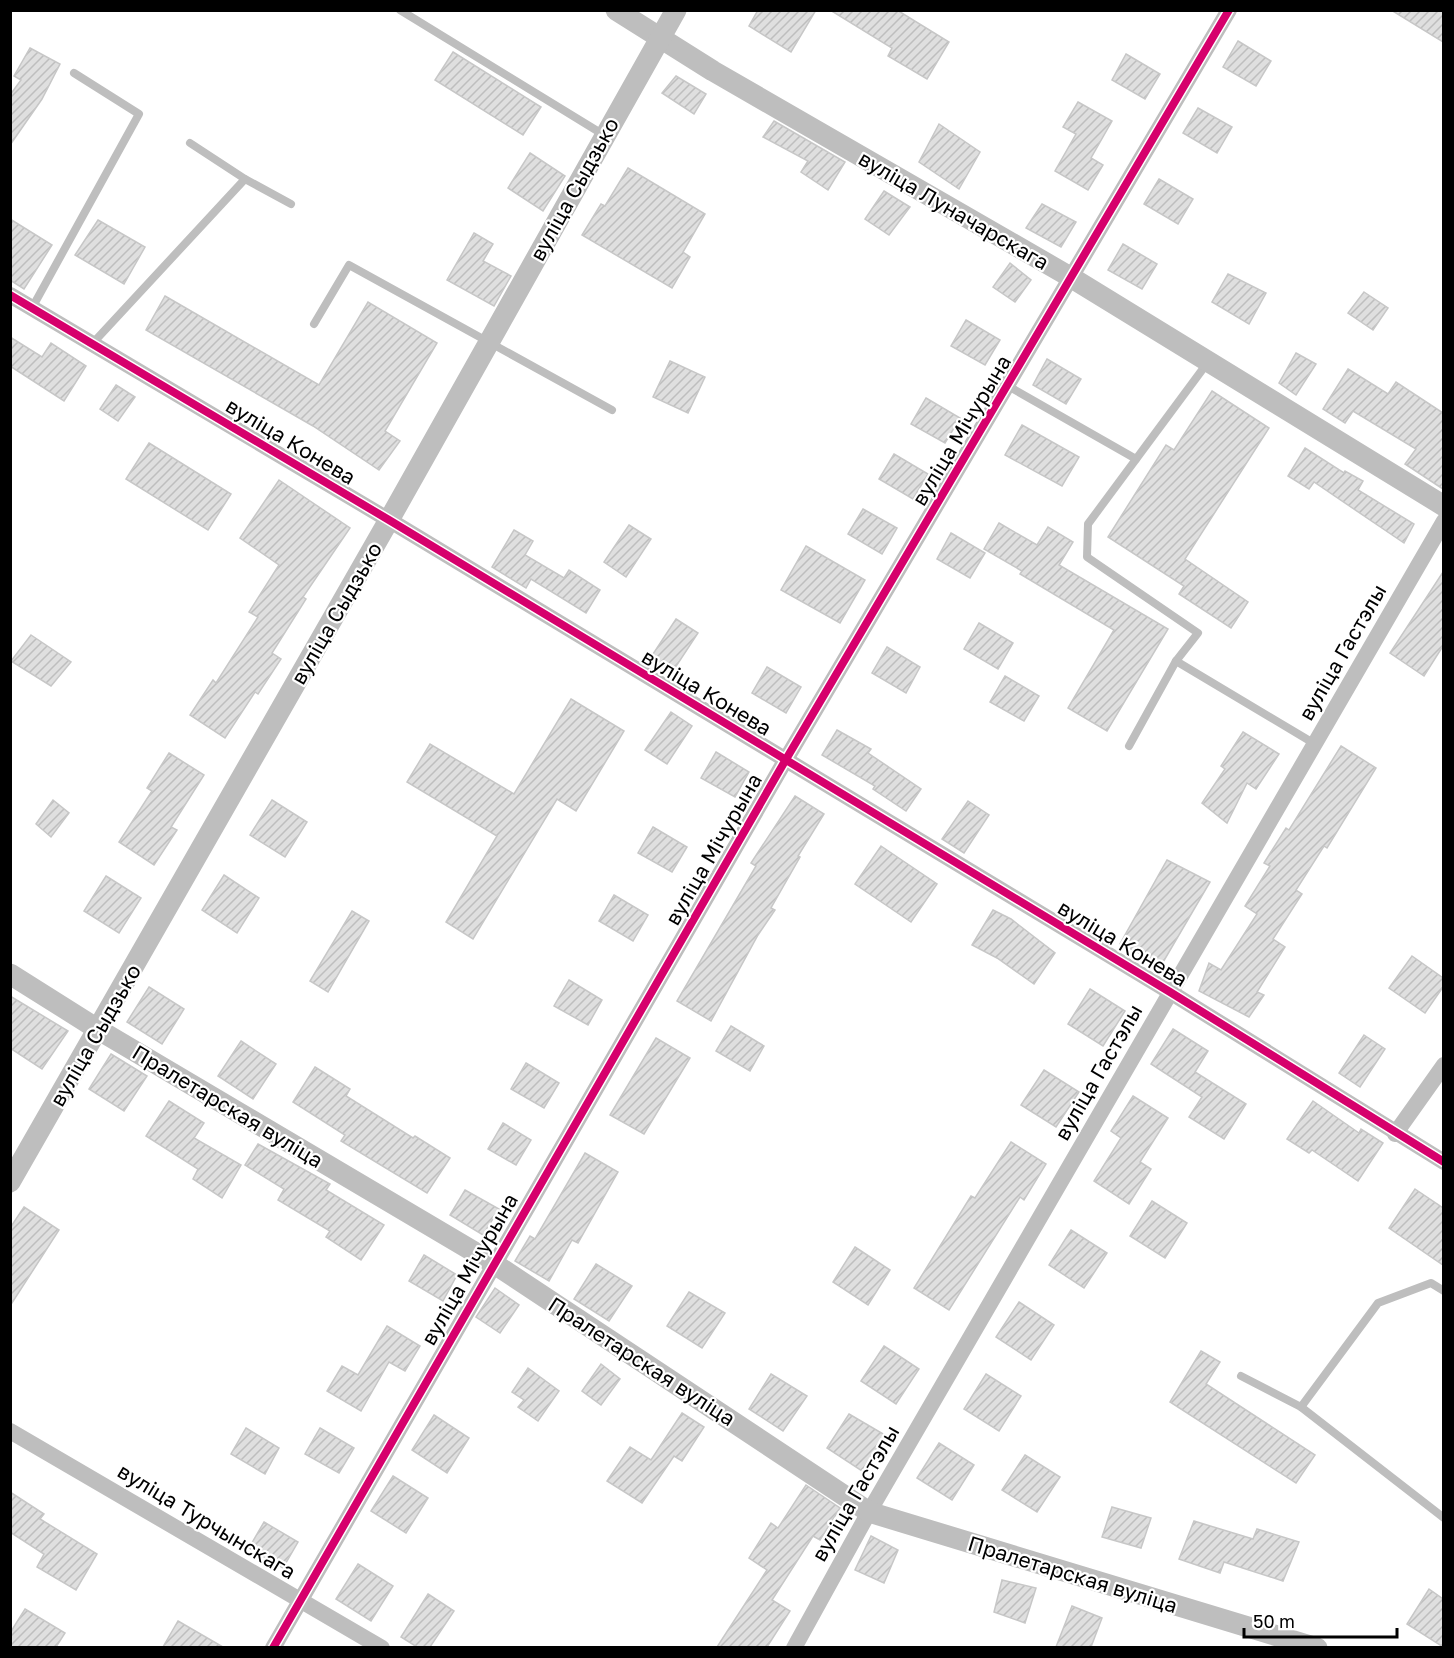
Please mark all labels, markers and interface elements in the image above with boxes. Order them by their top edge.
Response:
street label: вуліца Сыдзько [524,113,624,265]
street label: вуліца Луначарскага [854,145,1054,275]
street label: вуліца Мічурына [906,350,1016,510]
street label: вуліца Конева [221,392,361,490]
street label: вуліца Сыдзько [285,537,387,689]
street label: вуліца Гастэлы [1293,579,1391,725]
street label: вуліца Конева [637,643,777,741]
street label: вуліца Мічурына [659,768,767,930]
street label: вуліца Конева [1053,894,1193,992]
street label: вуліца Сыдзько [44,959,146,1111]
street label: вуліца Гастэлы [1049,999,1147,1145]
street label: Пралетарская вуліца [128,1039,328,1173]
street label: вуліца Мічурына [415,1188,523,1350]
street label: Пралетарская вуліца [544,1291,740,1431]
street label: вуліца Гастэлы [806,1420,904,1566]
street label: вуліца Турчынскага [113,1458,301,1584]
street label: Пралетарская вуліца [965,1530,1181,1618]
scale bar [1244,1601,1397,1639]
text: 50 m [1253,1610,1295,1632]

